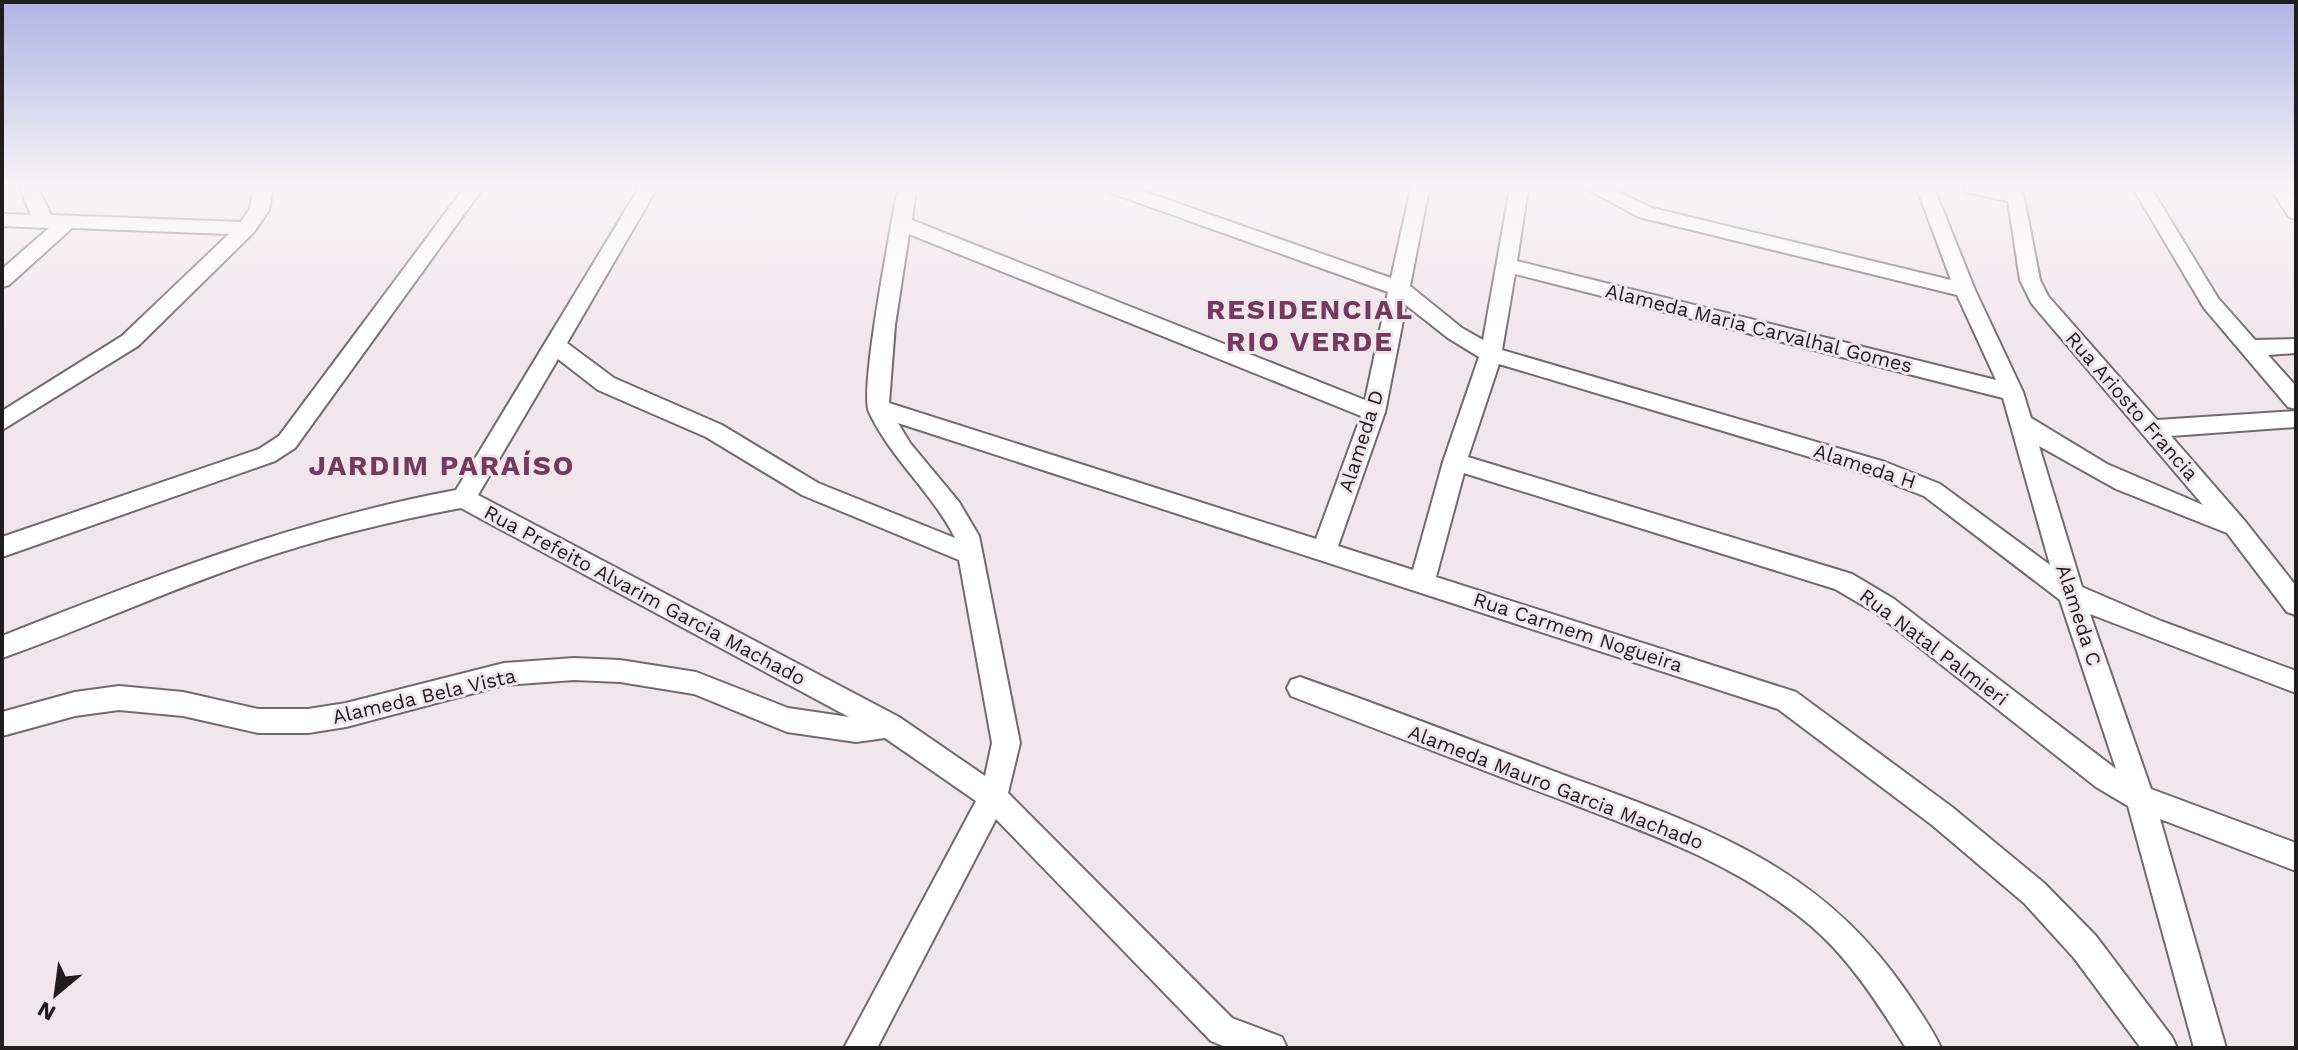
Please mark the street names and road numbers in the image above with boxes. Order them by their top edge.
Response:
street label: Alameda Maria Carvalhal Gomes [1603,278,1915,378]
street label: Rua Ariosto Francia [2061,327,2203,485]
street label: Alameda D [1333,387,1389,495]
street label: Alameda H [1811,438,1919,494]
street label: Rua Prefeito Alvarim Garcia Machado [480,500,810,690]
street label: Alameda C [2051,561,2107,669]
street label: Rua Natal Palmieri [1855,583,2013,711]
street label: Rua Carmem Nogueira [1470,587,1686,677]
street label: Alameda Bela Vista [330,663,518,729]
street label: Alameda Mauro Garcia Machado [1405,719,1707,855]

